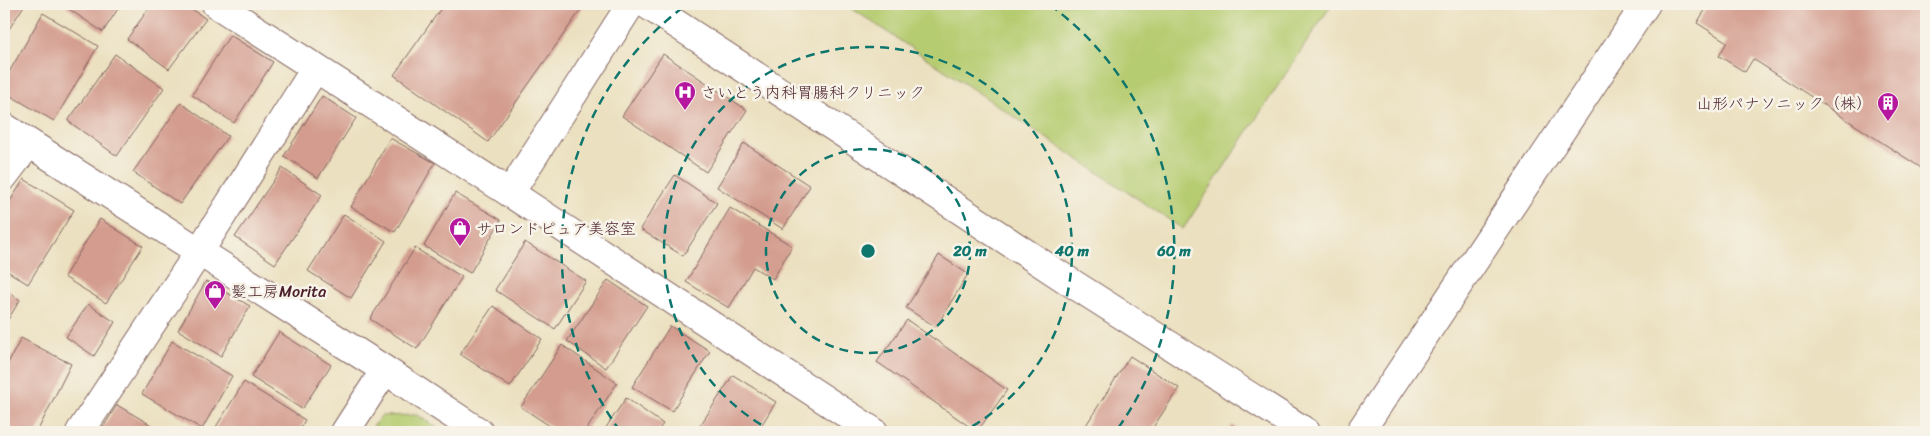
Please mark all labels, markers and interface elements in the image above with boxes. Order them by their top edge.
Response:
place label: さいとう内科胃腸科クリニック [701,78,925,107]
hospital icon: さいとう内科胃腸科クリニック [673,80,697,111]
place label: 山形パナソニック（株） [1696,89,1872,118]
building icon: 山形パナソニック（株） [1876,91,1900,122]
place label: サロンドピュア美容室 [476,214,636,243]
shop icon: サロンドピュア美容室 [448,216,472,247]
text: 20 m [952,238,987,264]
text: 40 m [1054,238,1090,264]
text: 60 m [1156,238,1191,264]
centre of rings [859,242,877,260]
place label: 髪工房Morita [231,277,326,306]
shop icon: 髪工房Morita [203,279,227,310]

